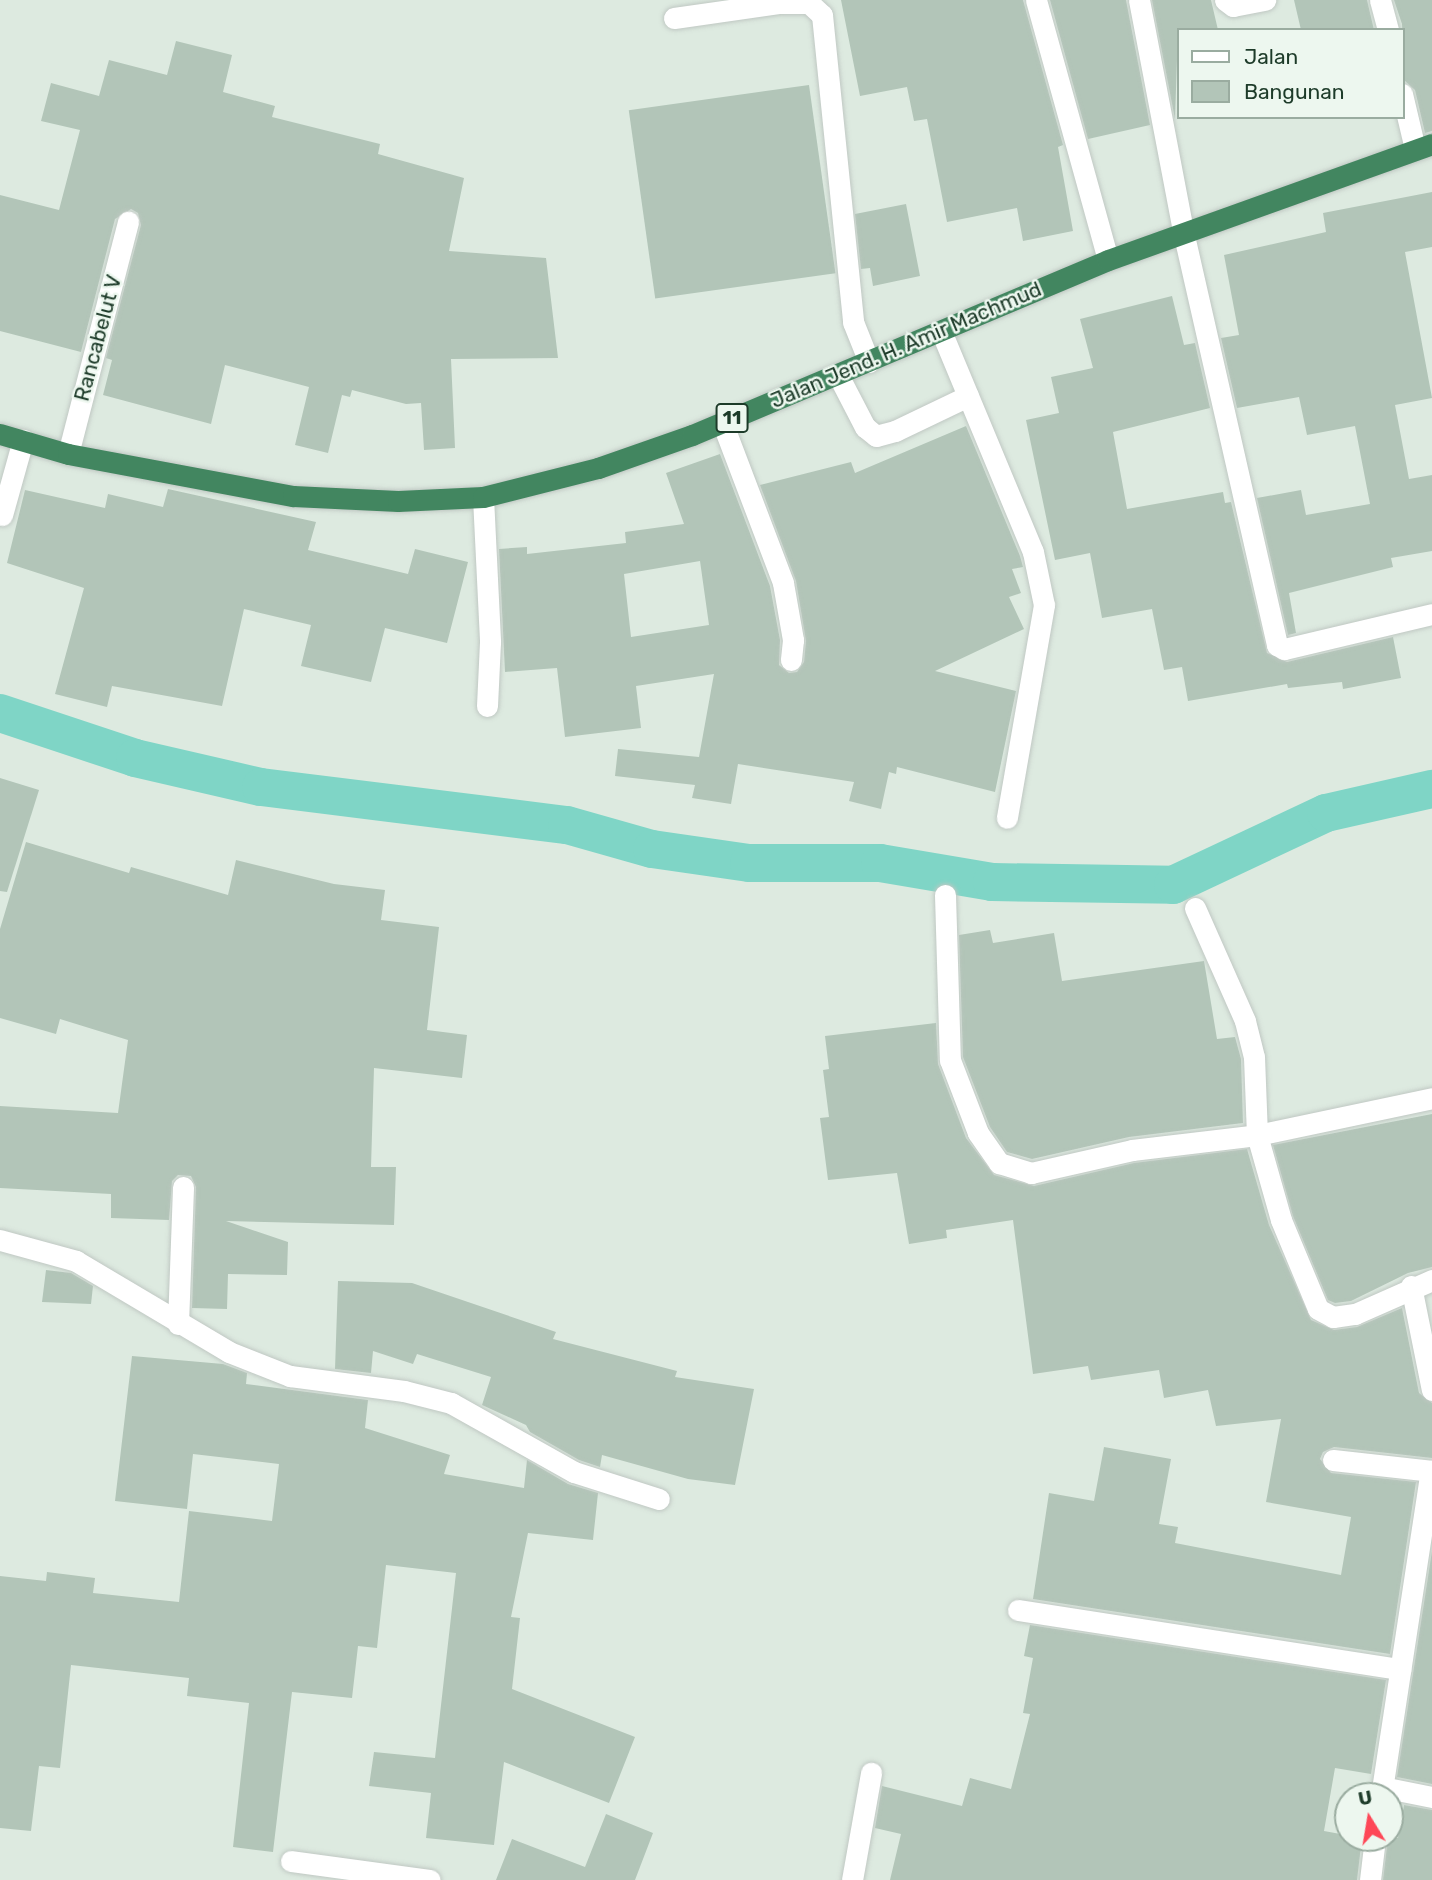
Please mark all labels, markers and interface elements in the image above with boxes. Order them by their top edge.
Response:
legend [1176,28,1404,119]
text: Jalan [1244,44,1298,69]
text: Bangunan [1244,79,1345,104]
street label: Rancabelut V [69,272,127,404]
street label: Jalan Jend. H. Amir Machmud [766,276,1046,414]
road number: 11 [714,402,750,434]
north arrow [1334,1782,1404,1852]
text: U [1356,1785,1374,1810]

